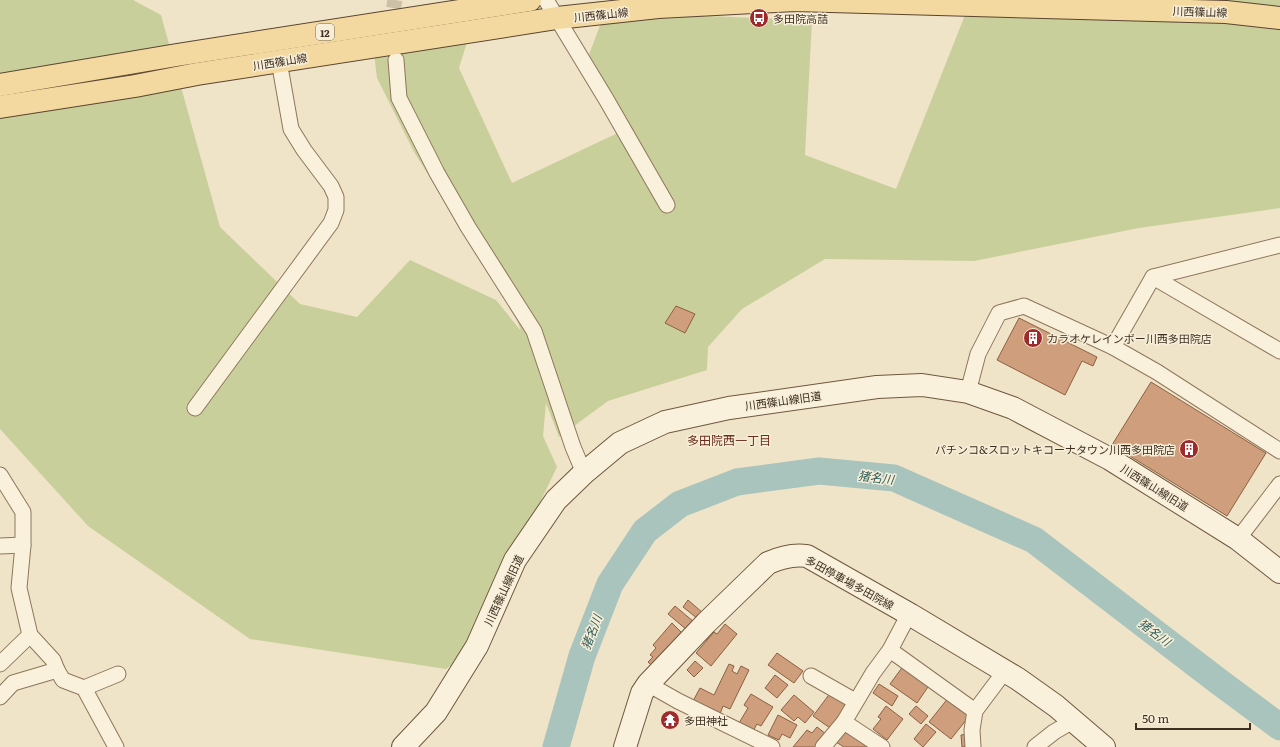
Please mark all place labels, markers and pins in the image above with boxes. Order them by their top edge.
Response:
bus stop icon: 多田院高詰 [748,7,770,29]
place label: 多田院高詰 [773,10,828,26]
building icon: カラオケレインボー川西多田院店 [1022,327,1044,349]
place label: カラオケレインボー川西多田院店 [1047,330,1212,346]
building icon: パチンコ&スロットキコーナタウン川西多田院店 [1178,438,1200,460]
place label: パチンコ&スロットキコーナタウン川西多田院店 [935,441,1175,457]
temple icon: 多田神社 [659,709,681,731]
place label: 多田神社 [684,712,728,728]

